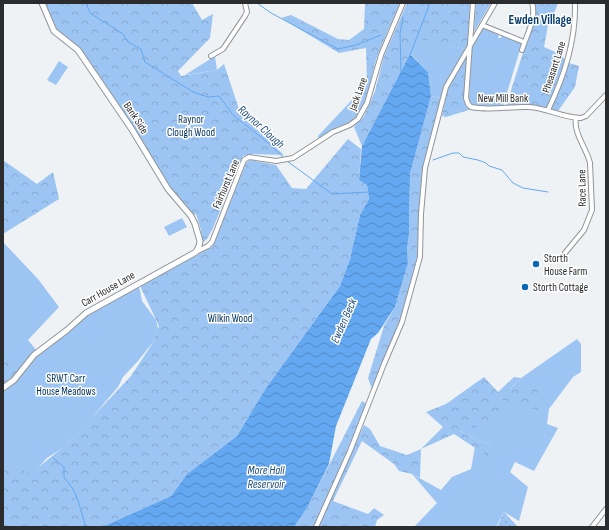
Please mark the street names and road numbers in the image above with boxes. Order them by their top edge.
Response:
street label: Pheasant Lane [540,40,568,94]
street label: Jack Lane [346,76,370,113]
street label: New Mill Bank [478,92,529,105]
street label: Bank Side [121,100,151,136]
street label: Fairhurst Lane [210,157,242,211]
street label: Race Lane [575,169,589,207]
street label: Carr House Lane [79,268,137,310]

